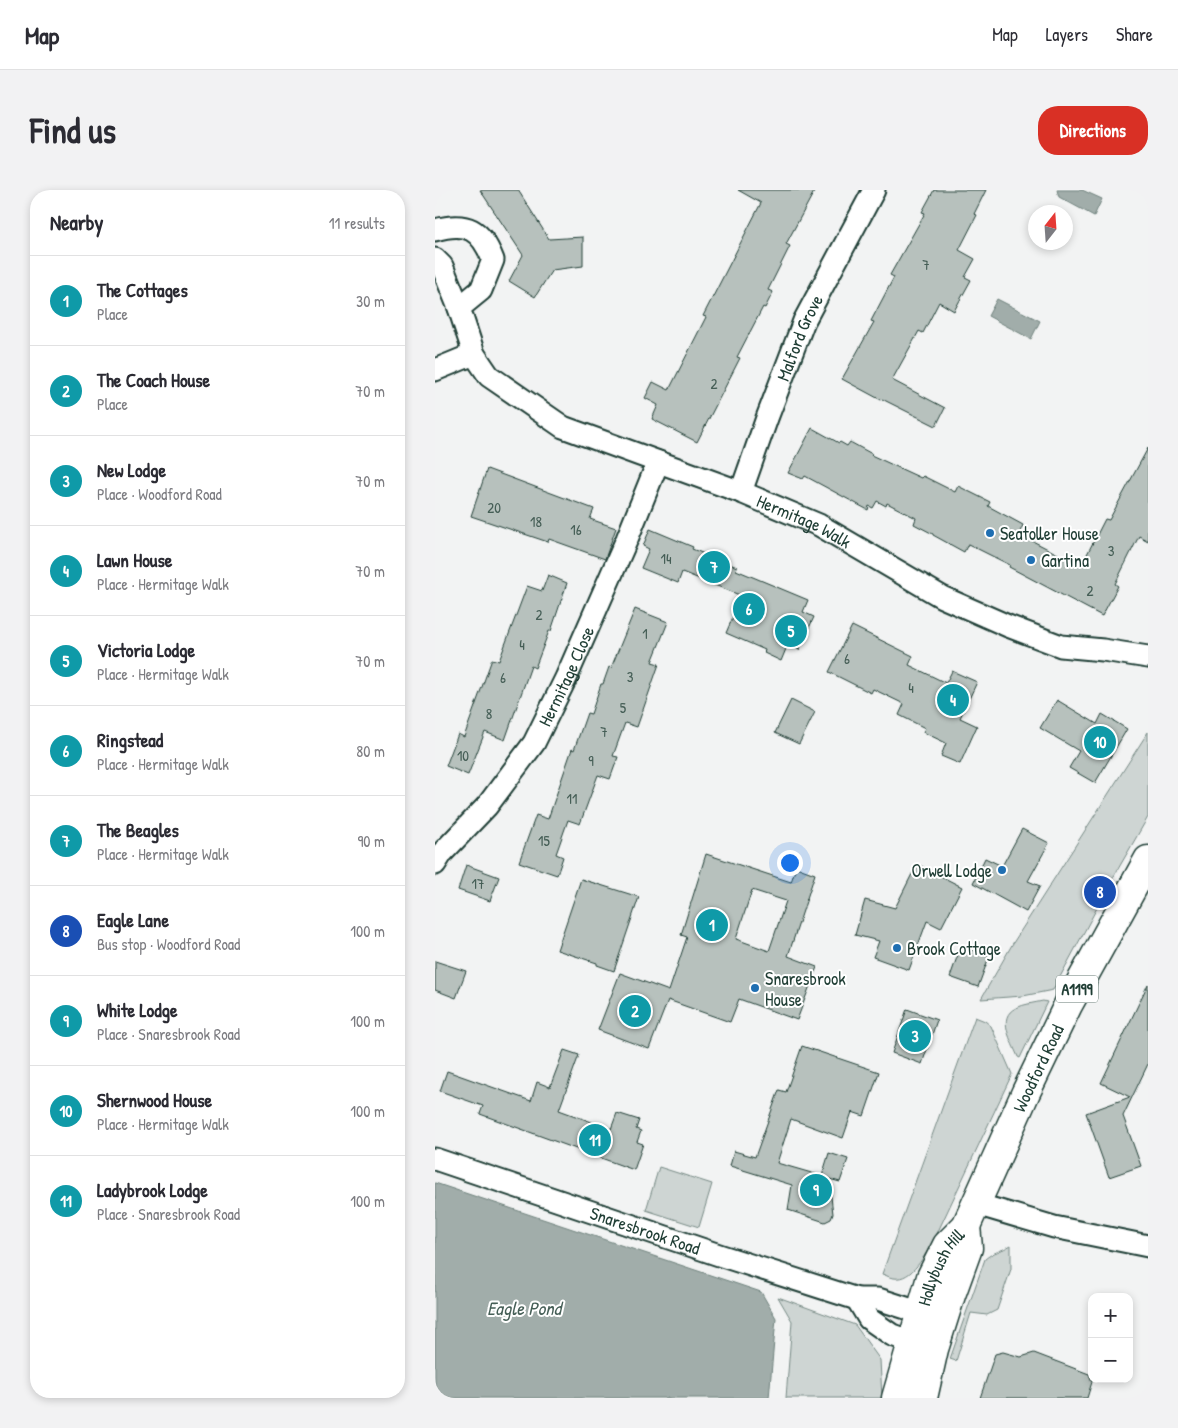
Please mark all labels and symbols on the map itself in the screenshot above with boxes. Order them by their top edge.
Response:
north arrow [1028,205,1073,250]
house number: 7 [922,254,930,275]
street label: Malford Grove [770,290,828,384]
house number: 2 [710,373,718,394]
street label: Hermitage Walk [753,488,857,554]
house number: 20 [487,497,501,518]
house number: 18 [530,511,542,532]
house number: 16 [570,519,582,540]
place label: Seatoller House [1000,521,1099,546]
marker: Seatoller House [984,527,996,539]
house number: 3 [1108,540,1115,561]
house number: 14 [660,548,672,569]
pin: 7 [698,548,730,586]
place label: Gartina [1041,548,1089,573]
marker: Gartina [1025,554,1037,566]
house number: 2 [1086,580,1094,601]
pin: 6 [733,590,765,628]
house number: 2 [535,604,543,625]
pin: 5 [775,612,807,650]
street label: Hermitage Close [532,622,600,730]
house number: 1 [642,623,648,644]
house number: 4 [519,634,525,655]
house number: 6 [844,648,850,669]
house number: 3 [627,666,634,687]
house number: 6 [500,667,506,688]
house number: 4 [908,677,914,698]
pin: 4 [937,681,969,719]
house number: 5 [620,697,627,718]
house number: 8 [486,703,492,724]
house number: 7 [600,721,608,742]
pin: 10 [1084,723,1116,761]
house number: 10 [457,745,469,766]
house number: 9 [588,750,594,771]
house number: 11 [567,788,577,809]
house number: 15 [538,830,551,851]
your location [777,850,803,876]
place label: Orwell Lodge [912,858,992,883]
marker: Orwell Lodge [996,864,1008,876]
house number: 17 [472,873,484,894]
pin: 8 [1084,873,1116,911]
pin: 1 [696,906,728,944]
place label: Brook Cottage [907,936,1001,961]
marker: Brook Cottage [891,942,903,954]
place label: Snaresbrook House [765,966,846,1012]
road number: A1199 [1056,976,1098,1002]
marker: Snaresbrook House [749,982,761,994]
pin: 2 [619,992,651,1030]
pin: 3 [899,1017,931,1055]
street label: Woodford Road [1006,1020,1069,1116]
pin: 11 [579,1121,611,1159]
pin: 9 [800,1171,832,1209]
street label: Snaresbrook Road [587,1200,704,1260]
street label: Hollybush Hill [911,1222,970,1309]
water label: Eagle Pond [487,1295,564,1321]

